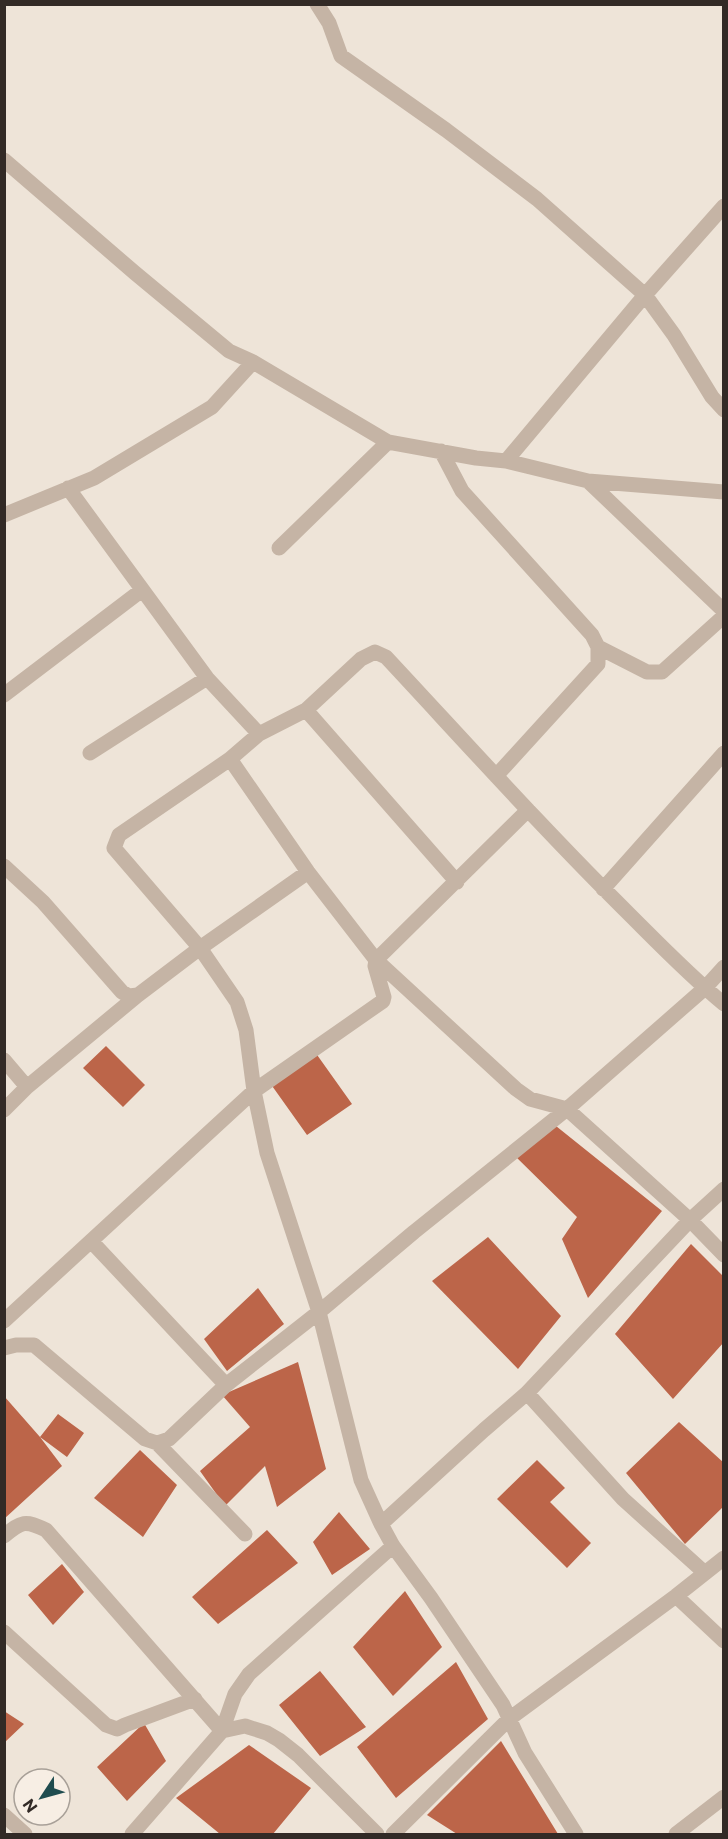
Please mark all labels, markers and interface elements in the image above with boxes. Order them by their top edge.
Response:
north arrow [12,1767,72,1827]
text: N [18,1796,41,1817]

